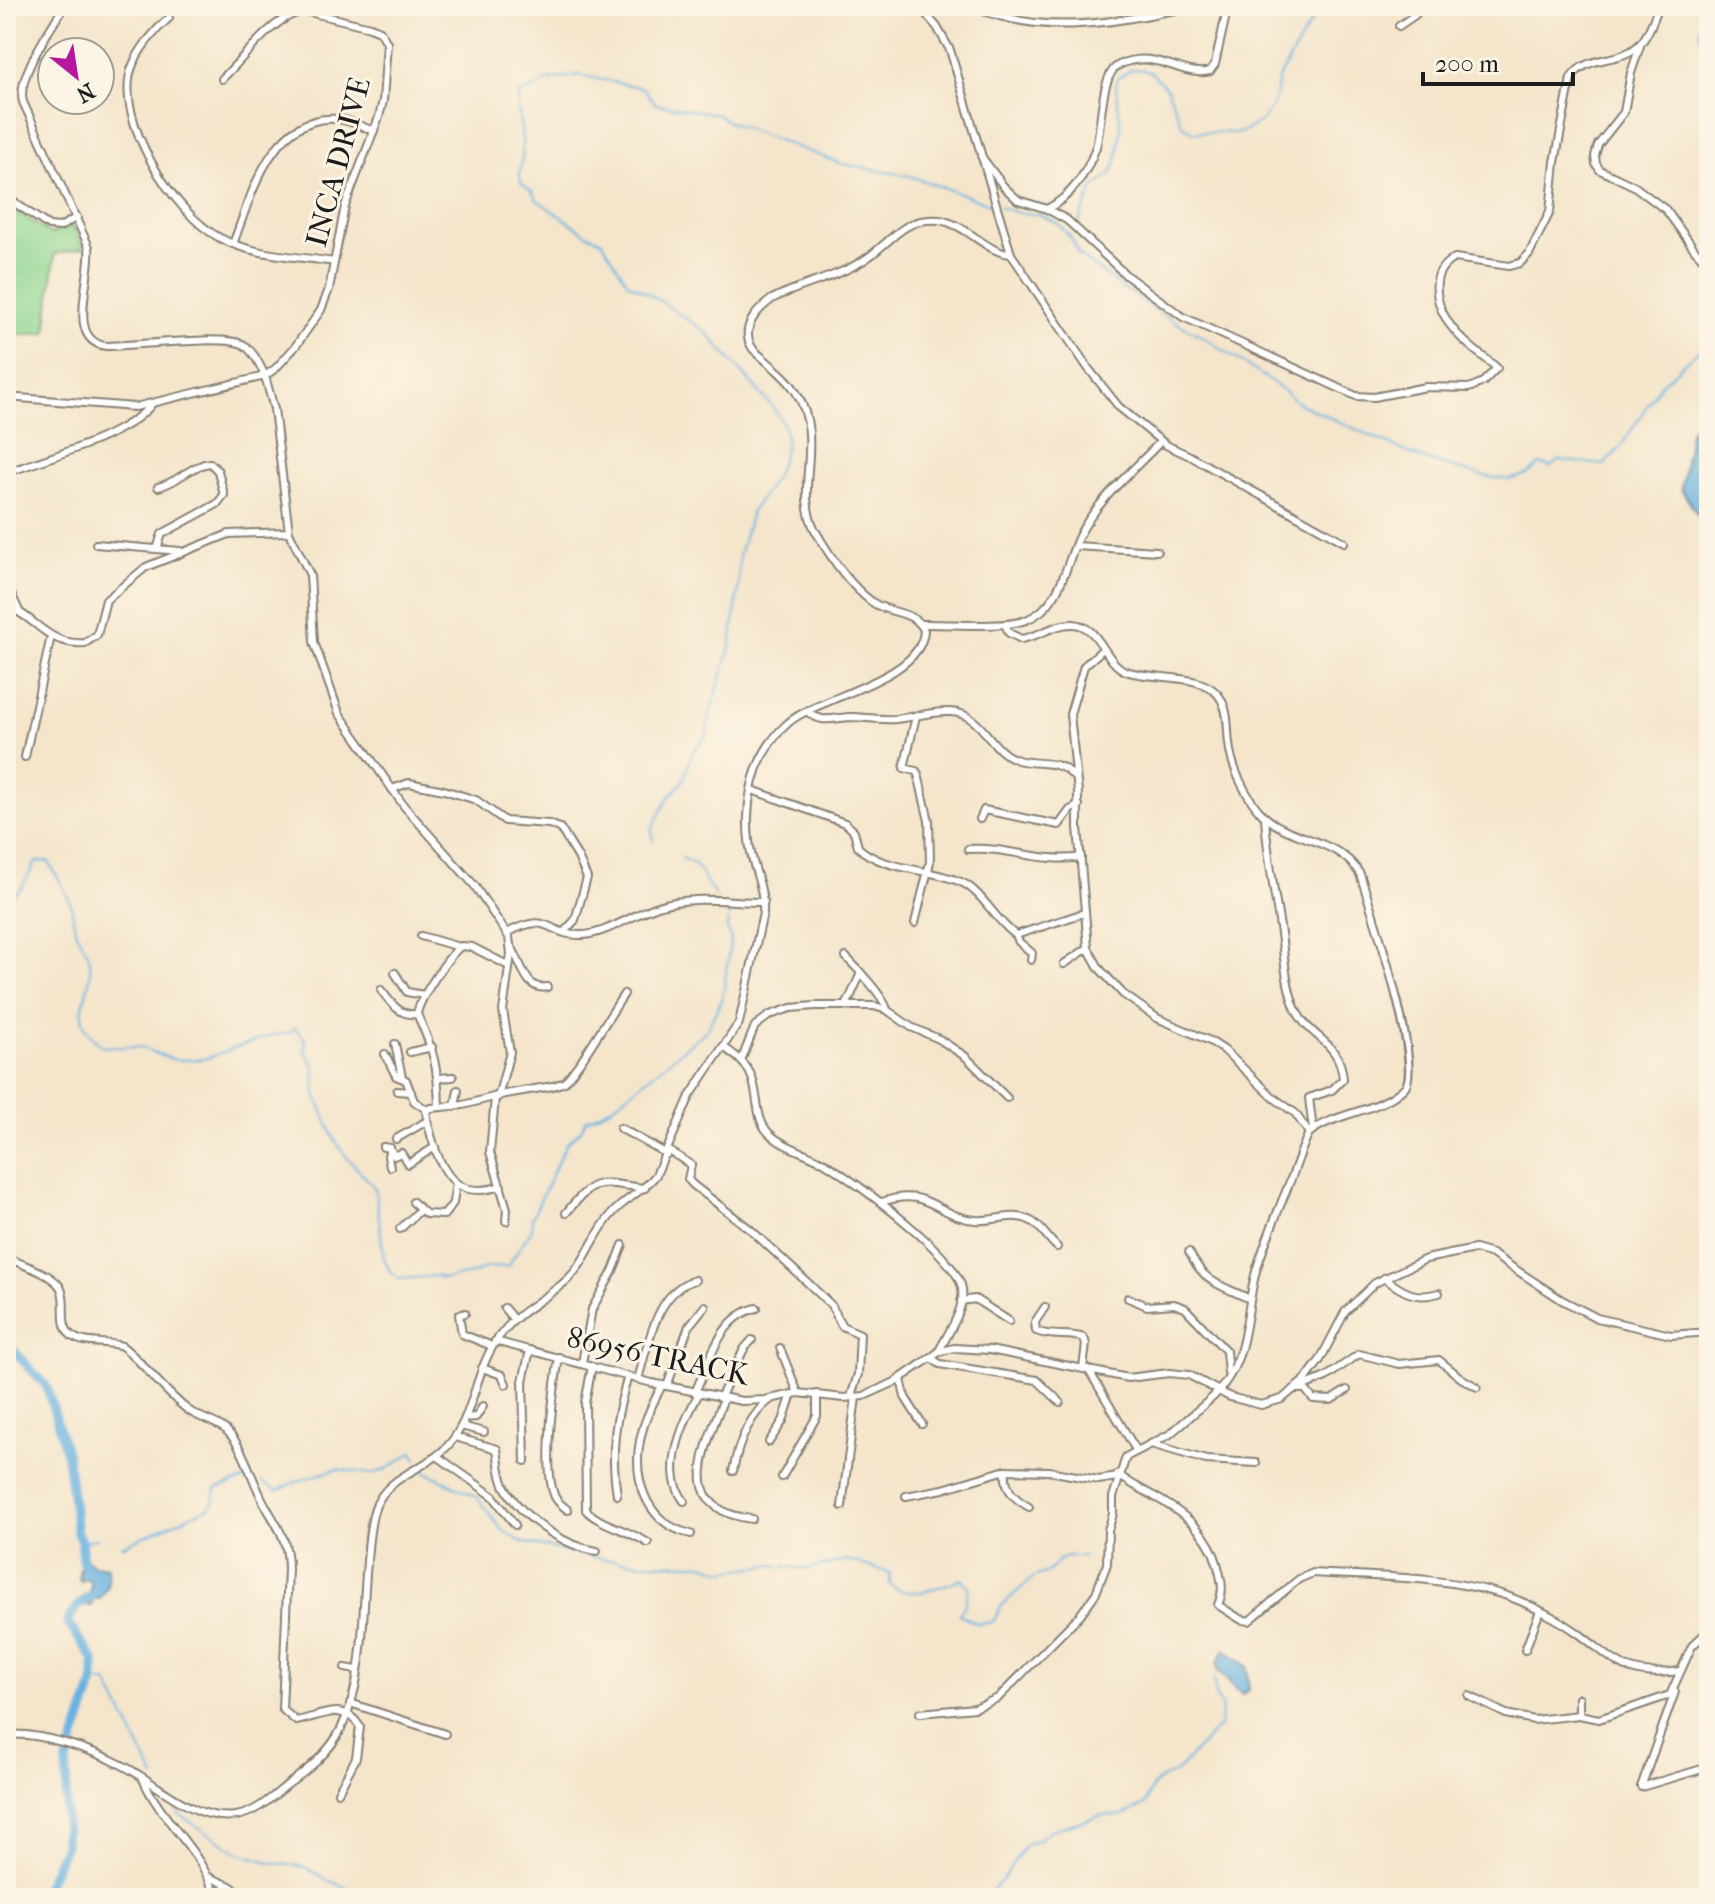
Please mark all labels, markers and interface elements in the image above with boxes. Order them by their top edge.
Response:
north arrow [36,36,116,116]
scale bar [1423,36,1573,86]
text: 200 m [1435,50,1499,78]
street label: INCA DRIVE [299,73,378,251]
text: N [72,77,99,108]
street label: 86956 TRACK [564,1320,753,1393]

